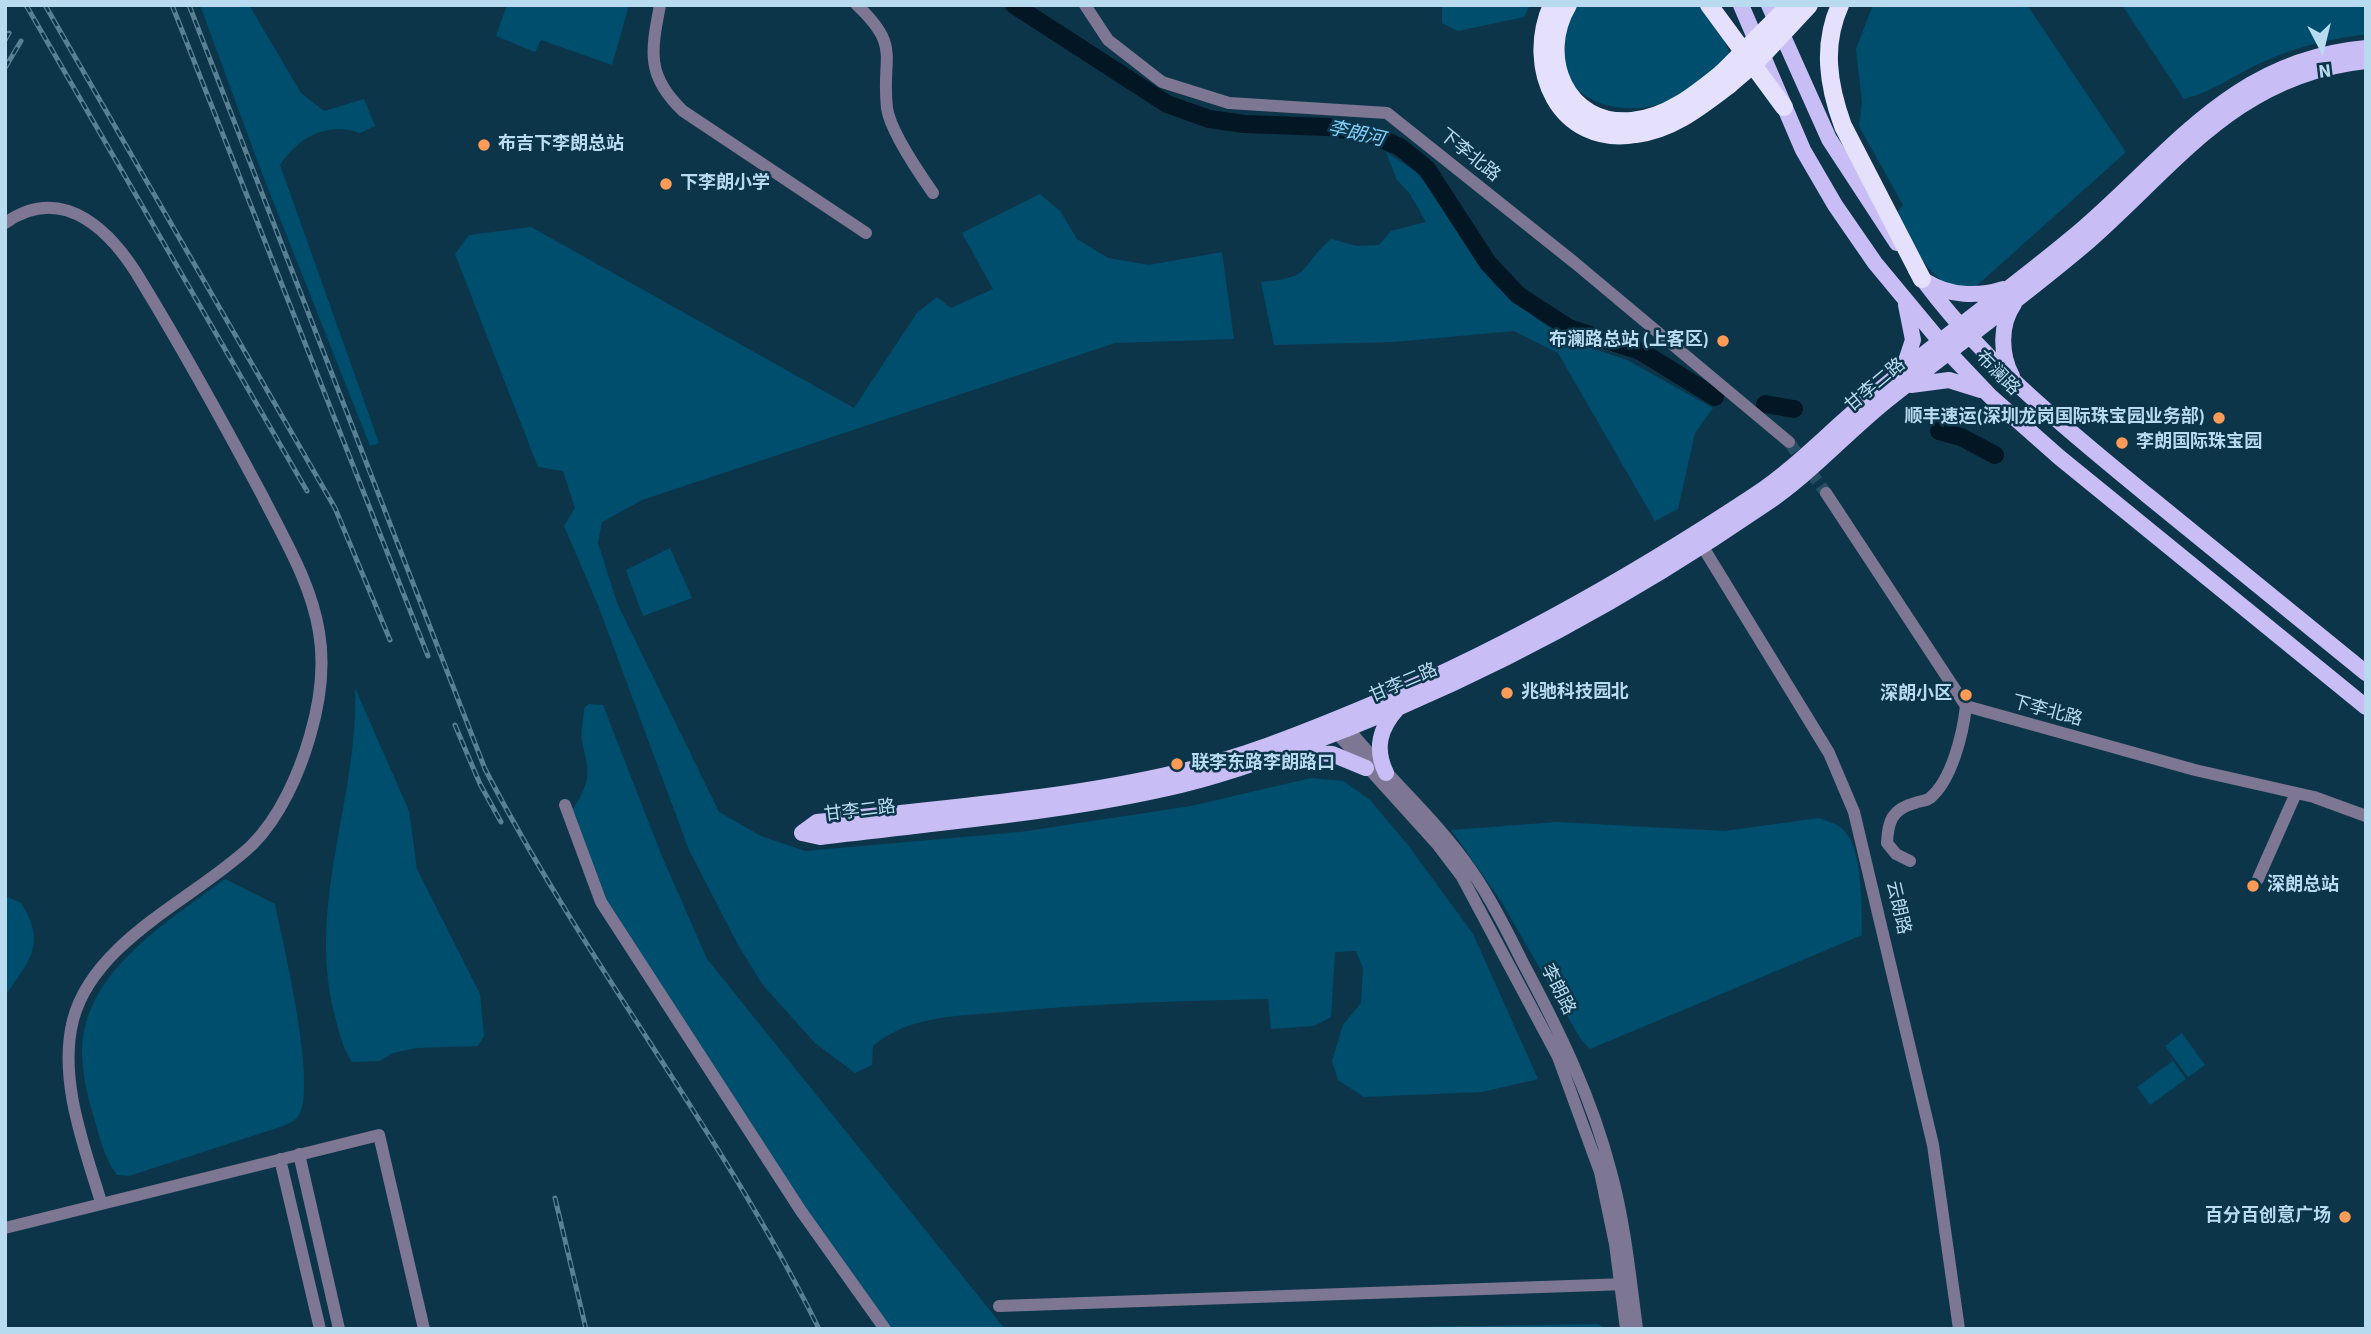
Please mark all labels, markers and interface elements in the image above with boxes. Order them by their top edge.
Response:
north arrow [2287,14,2357,84]
text: N [2317,56,2333,85]
water label: 李朗河 [1326,117,1386,153]
street label: 下李北路 [1434,125,1504,187]
place label: 布吉下李朗总站 [498,134,624,156]
marker: 布吉下李朗总站 [476,137,492,153]
place label: 下李朗小学 [680,173,770,195]
marker: 下李朗小学 [658,176,674,192]
place label: 布澜路总站 (上客区) [1549,330,1709,352]
marker: 布澜路总站 (上客区) [1715,333,1731,349]
street label: 布澜路 [1970,347,2024,401]
street label: 甘李二路 [1841,355,1911,417]
place label: 顺丰速运(深圳龙岗国际珠宝园业务部) [1905,407,2205,429]
marker: 顺丰速运(深圳龙岗国际珠宝园业务部) [2211,410,2227,426]
place label: 李朗国际珠宝园 [2136,432,2262,454]
marker: 李朗国际珠宝园 [2114,435,2130,451]
street label: 甘李二路 [1367,660,1441,708]
place label: 兆驰科技园北 [1521,682,1629,704]
place label: 深朗小区 [1880,684,1952,706]
marker: 兆驰科技园北 [1499,685,1515,701]
marker: 深朗小区 [1958,687,1974,703]
street label: 下李北路 [2009,692,2085,732]
place label: 联李东路李朗路口 [1191,753,1335,775]
marker: 联李东路李朗路口 [1169,756,1185,772]
street label: 甘李二路 [823,797,897,827]
place label: 深朗总站 [2267,875,2339,897]
marker: 深朗总站 [2245,878,2261,894]
street label: 云朗路 [1880,879,1914,937]
street label: 李朗路 [1535,961,1579,1019]
place label: 百分百创意广场 [2205,1206,2331,1228]
marker: 百分百创意广场 [2337,1209,2353,1225]

